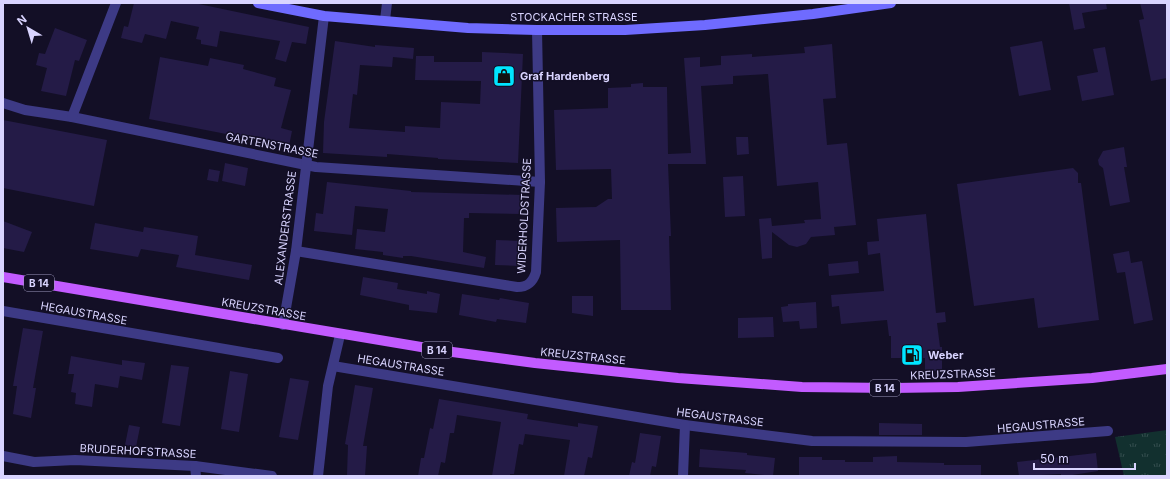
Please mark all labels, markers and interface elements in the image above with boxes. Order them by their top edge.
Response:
north arrow [8,8,48,48]
street label: STOCKACHER STRASSE [510,10,638,24]
text: N [14,12,29,28]
shop icon: Graf Hardenberg [491,63,517,89]
place label: Graf Hardenberg [520,69,610,83]
street label: GARTENSTRASSE [224,129,320,161]
street label: WIDERHOLDSTRASSE [514,158,534,274]
street label: ALEXANDERSTRASSE [271,170,299,286]
road number: B 14 [24,275,54,291]
street label: KREUZSTRASSE [221,295,307,323]
street label: HEGAUSTRASSE [40,298,128,328]
road number: B 14 [422,342,452,358]
fuel station icon: Weber [899,342,925,368]
street label: KREUZSTRASSE [540,345,626,367]
place label: Weber [928,348,964,362]
street label: HEGAUSTRASSE [357,351,445,379]
street label: KREUZSTRASSE [910,366,996,382]
road number: B 14 [870,380,900,396]
street label: HEGAUSTRASSE [676,405,764,429]
street label: HEGAUSTRASSE [997,414,1085,436]
street label: BRUDERHOFSTRASSE [79,441,197,461]
scale bar [1034,445,1135,471]
text: 50 m [1040,451,1069,466]

